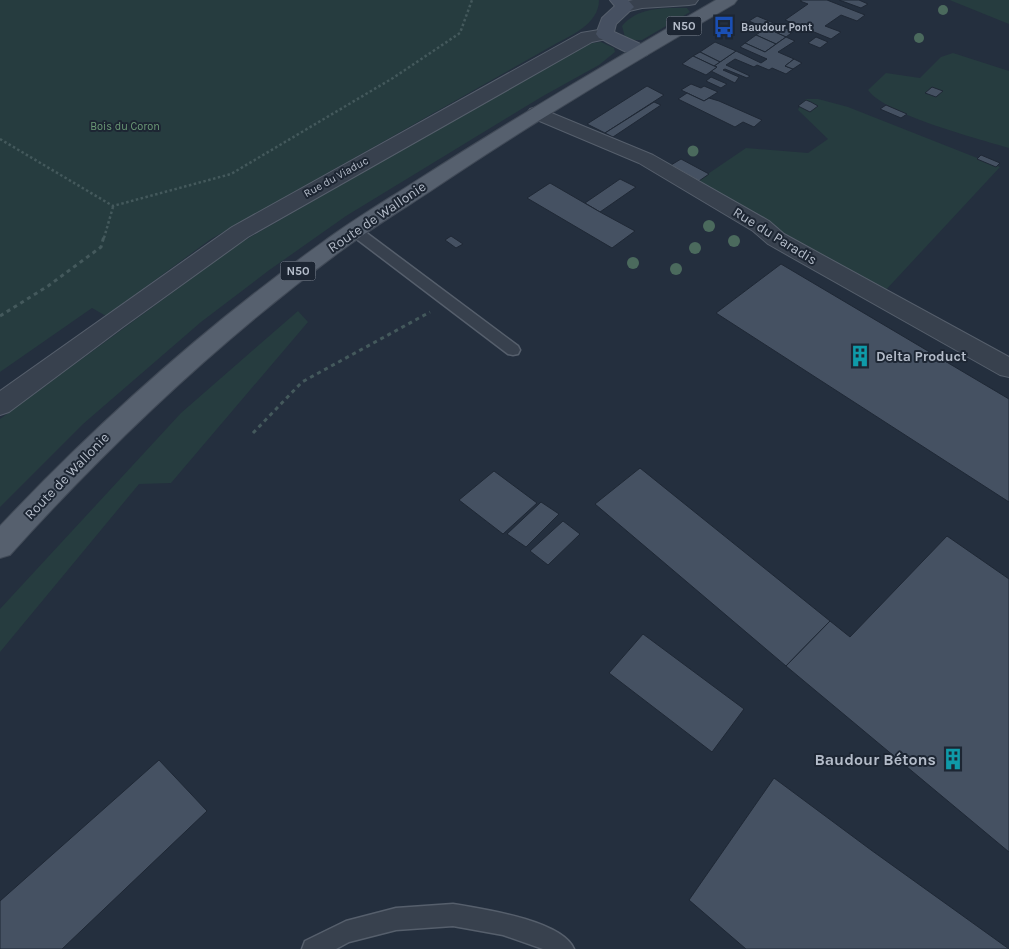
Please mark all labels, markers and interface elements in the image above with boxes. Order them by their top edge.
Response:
bus stop icon: Baudour Pont [711,14,737,40]
road number: N50 [666,16,702,36]
place label: Baudour Pont [741,21,813,34]
park label: Bois du Coron [90,120,160,133]
street label: Rue du Viaduc [301,154,371,200]
street label: Route de Wallonie [325,178,429,256]
street label: Rue du Paradis [730,203,820,269]
road number: N50 [280,262,316,280]
building icon: Delta Product [847,343,873,369]
place label: Delta Product [876,348,967,365]
street label: Route de Wallonie [21,429,113,523]
building icon: Baudour Bétons [940,746,966,772]
place label: Baudour Bétons [814,750,936,769]

